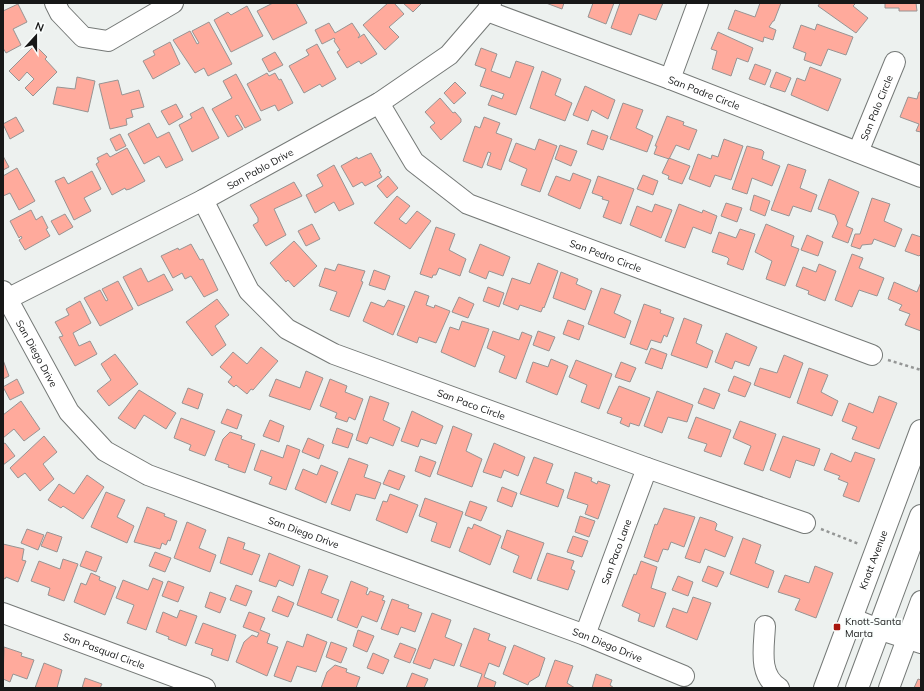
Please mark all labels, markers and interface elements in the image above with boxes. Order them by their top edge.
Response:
north arrow [16,16,56,56]
text: N [33,19,46,35]
street label: San Padre Circle [666,72,742,112]
street label: San Palo Circle [857,73,895,142]
street label: San Pablo Drive [224,145,295,192]
street label: San Pedro Circle [568,236,644,275]
street label: San Diego Drive [13,317,61,389]
street label: San Paco Circle [435,386,507,422]
street label: San Diego Drive [266,513,341,551]
street label: San Paco Lane [598,517,634,586]
street label: Knott Avenue [856,528,890,591]
place label: Knott-Santa Marta [845,615,901,640]
marker: Knott-Santa Marta [832,622,842,632]
street label: San Diego Drive [571,624,645,665]
street label: San Pasqual Circle [61,629,147,672]

